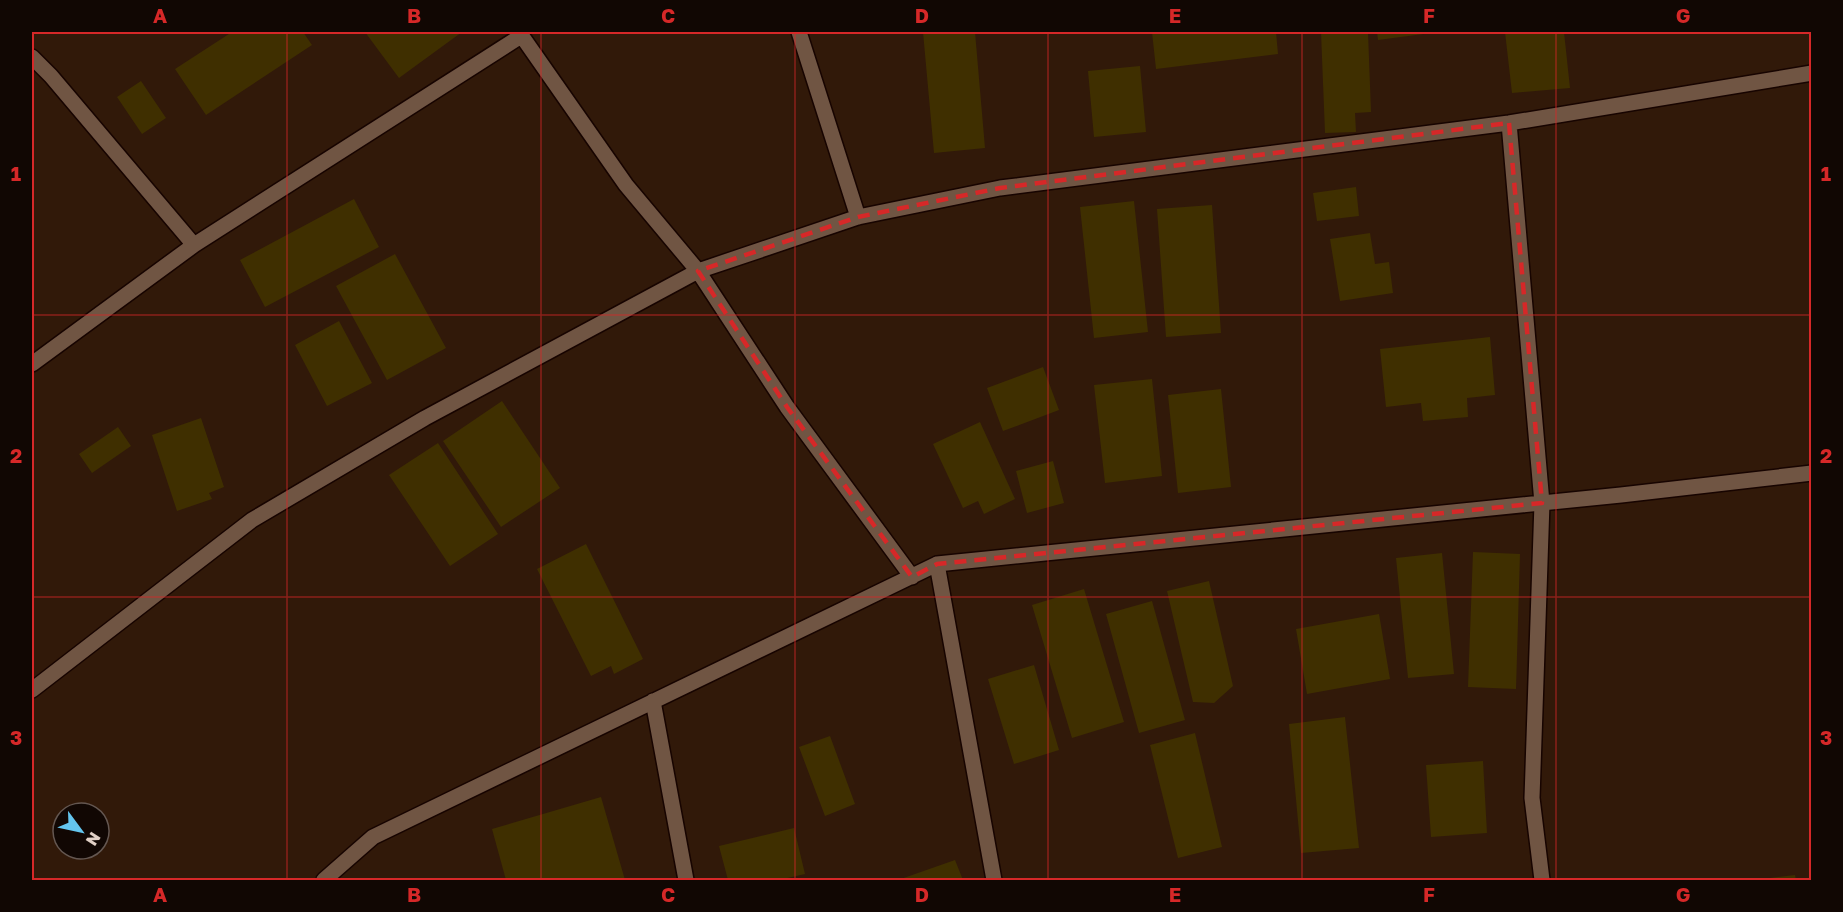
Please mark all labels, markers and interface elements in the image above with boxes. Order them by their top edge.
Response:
text: A [153,3,167,27]
text: B [407,3,421,27]
text: C [661,3,675,27]
text: D [915,3,929,27]
text: E [1169,3,1181,27]
text: F [1423,3,1435,27]
text: G [1676,3,1690,27]
text: 1 [11,161,21,185]
text: 1 [1821,161,1831,185]
text: 2 [10,443,22,467]
text: 2 [1820,443,1832,467]
text: 3 [10,725,22,749]
text: 3 [1820,725,1832,749]
north arrow [51,801,111,861]
text: N [82,829,105,850]
text: A [153,882,167,906]
text: B [407,882,421,906]
text: C [661,882,675,906]
text: D [915,882,929,906]
text: E [1169,882,1181,906]
text: F [1423,882,1435,906]
text: G [1676,882,1690,906]

